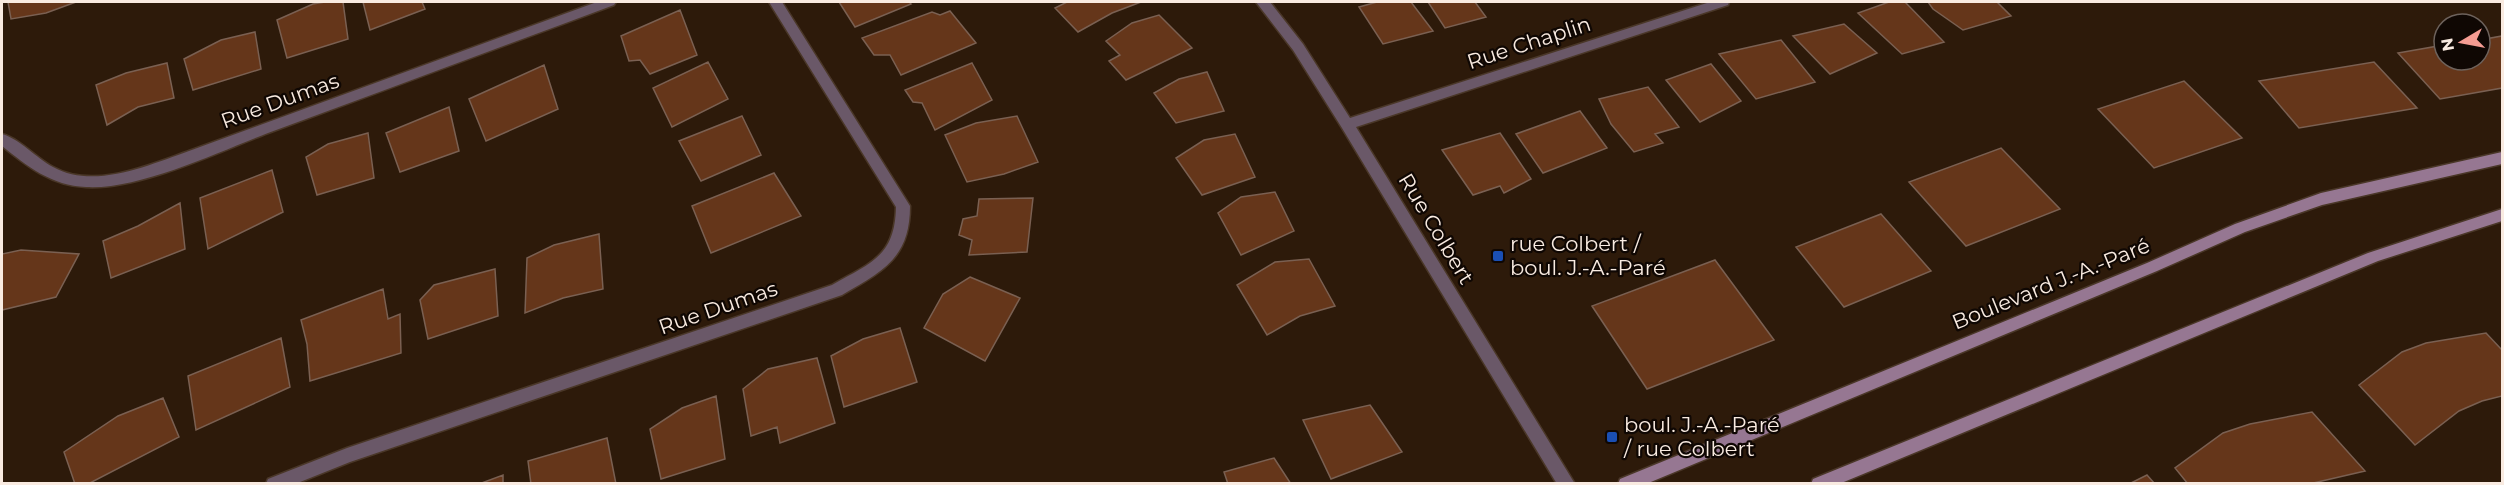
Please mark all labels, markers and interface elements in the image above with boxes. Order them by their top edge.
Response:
street label: Rue Chaplin [1464,11,1594,74]
north arrow [2432,12,2492,72]
text: N [2437,36,2458,53]
street label: Rue Dumas [217,68,342,133]
street label: Rue Colbert [1394,169,1479,289]
place label: rue Colbert / boul. J.-A.-Paré [1510,231,1666,280]
street label: Boulevard J.-A.-Paré [1948,232,2153,335]
marker: rue Colbert / boul. J.-A.-Paré [1491,249,1505,263]
street label: Rue Dumas [655,276,780,340]
place label: boul. J.-A.-Paré / rue Colbert [1623,412,1780,461]
marker: boul. J.-A.-Paré / rue Colbert [1605,430,1619,444]

